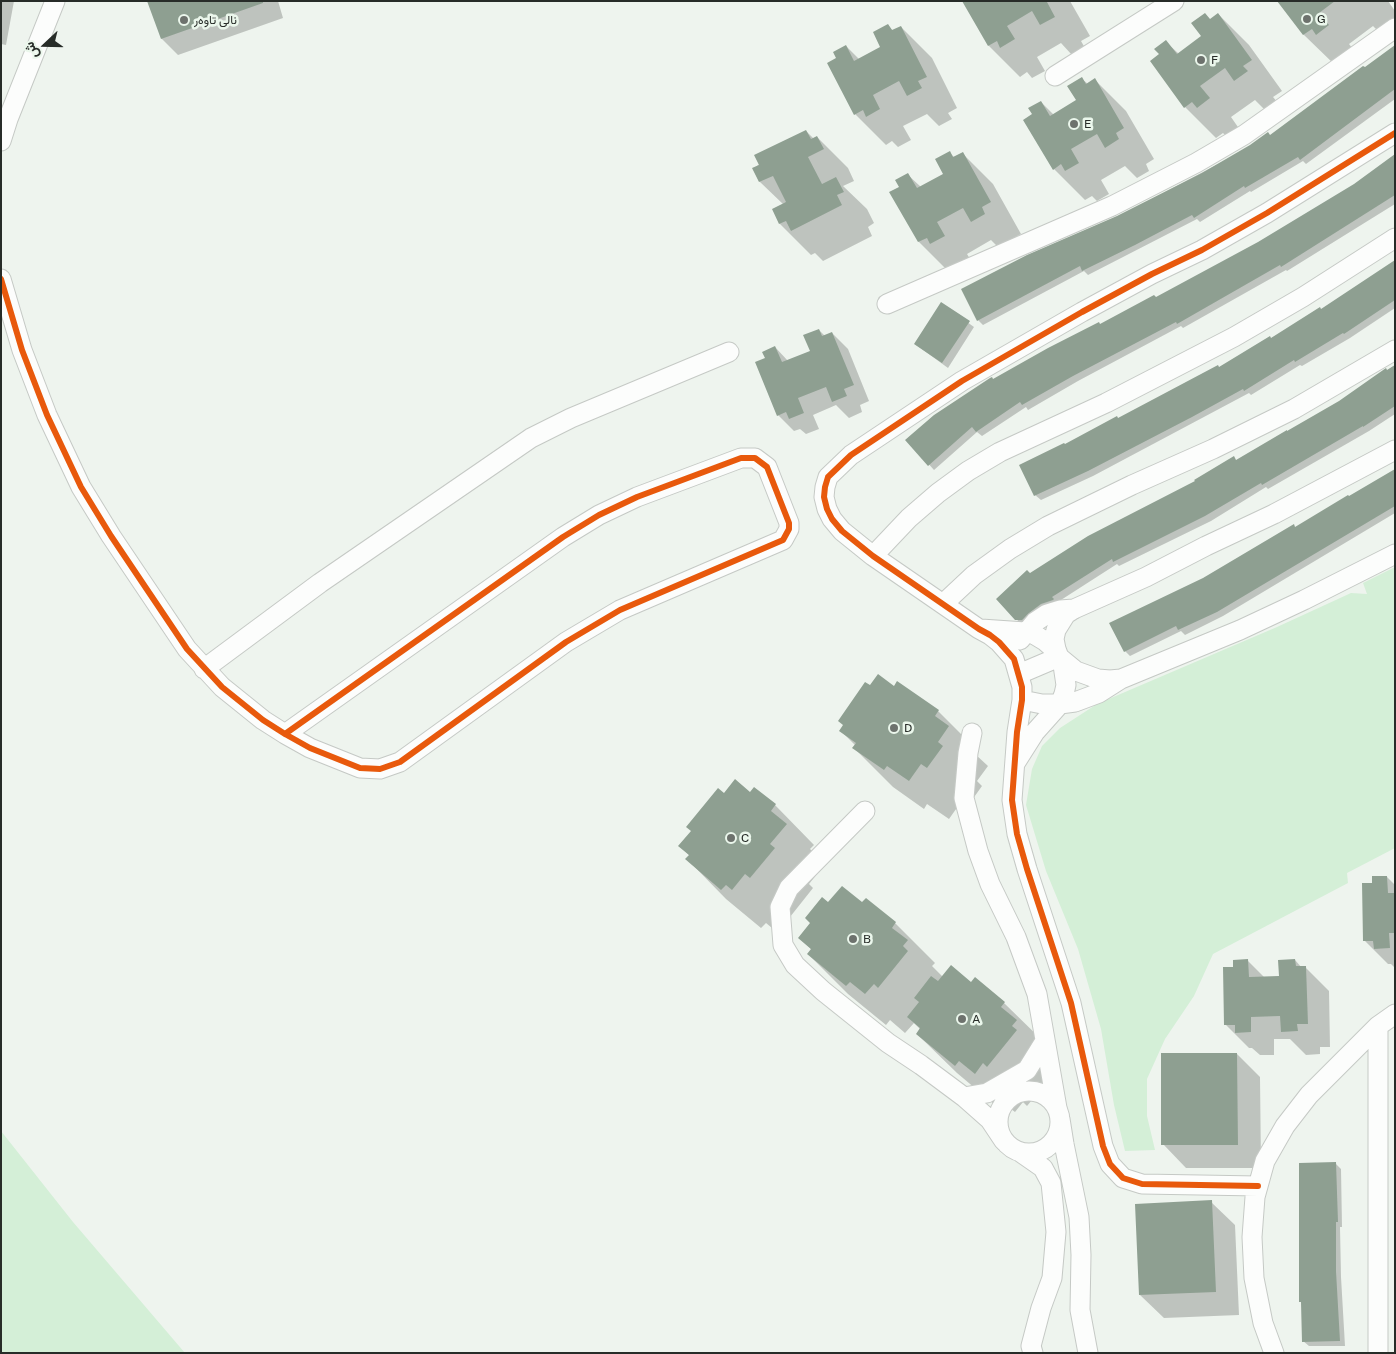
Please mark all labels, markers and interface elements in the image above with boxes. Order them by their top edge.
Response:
place label: G [1317,12,1326,26]
place label: نالی تاوەر [194,13,237,27]
marker: G [1301,13,1313,25]
marker: نالی تاوەر [178,14,190,26]
north arrow [20,20,70,70]
text: ش [21,40,41,61]
place label: F [1211,53,1218,67]
marker: F [1195,54,1207,66]
place label: E [1084,117,1091,131]
marker: E [1068,118,1080,130]
place label: D [904,721,912,735]
marker: D [888,722,900,734]
place label: C [741,831,749,845]
marker: C [725,832,737,844]
place label: B [863,932,871,946]
marker: B [847,933,859,945]
place label: A [972,1012,981,1026]
marker: A [956,1013,968,1025]

